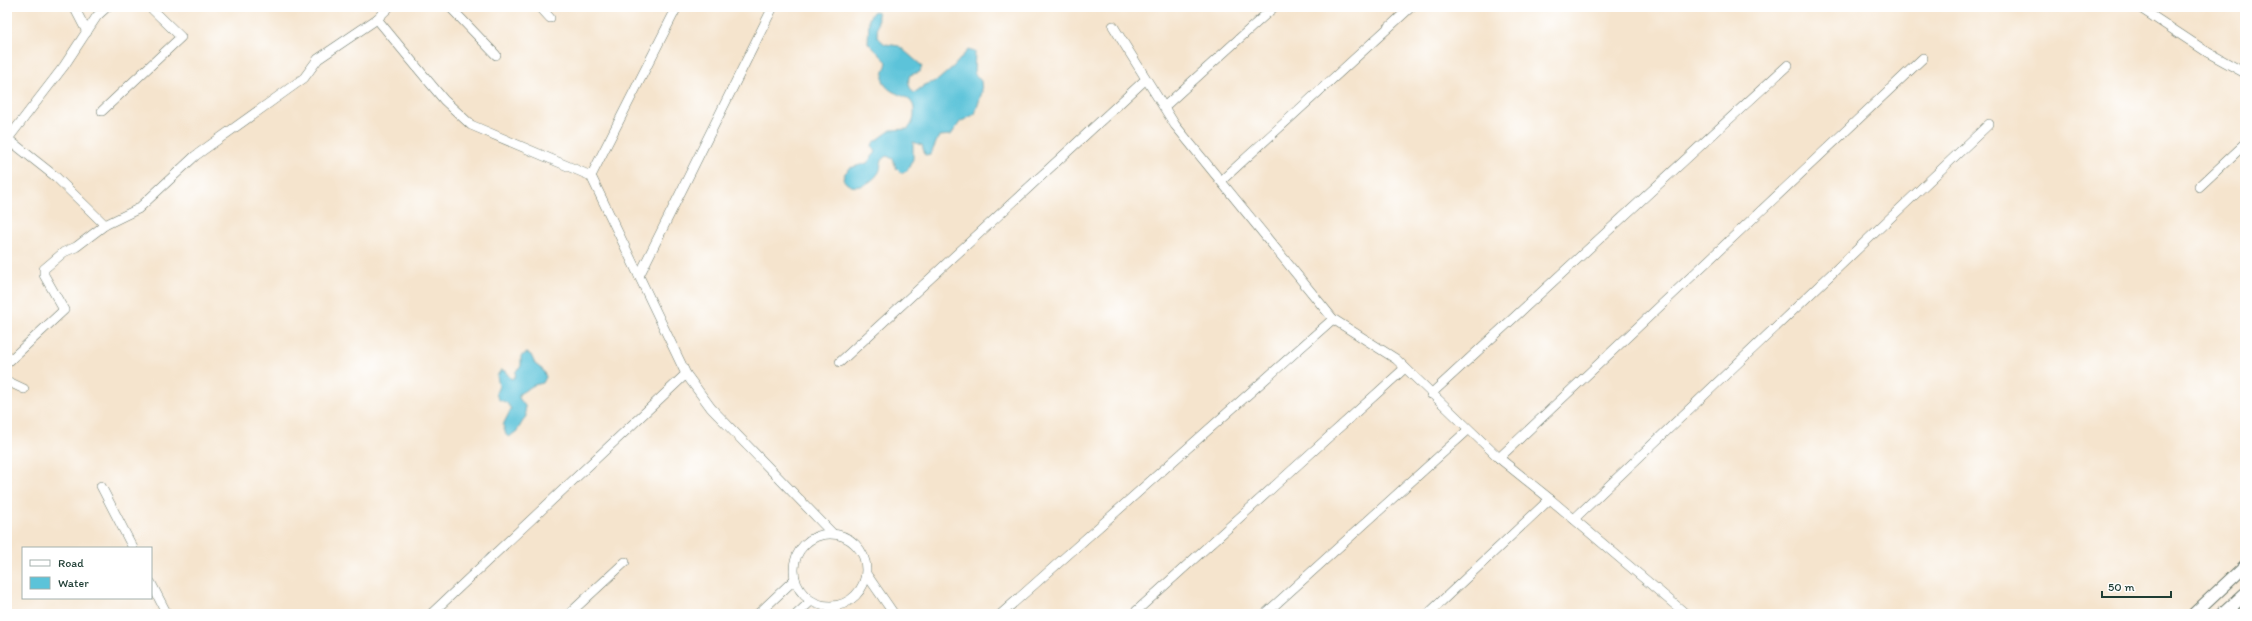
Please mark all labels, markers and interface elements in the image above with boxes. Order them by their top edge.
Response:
legend [22,547,152,599]
text: Road [58,556,84,570]
scale bar [2102,573,2171,599]
text: Water [58,576,89,590]
text: 50 m [2108,580,2134,594]

